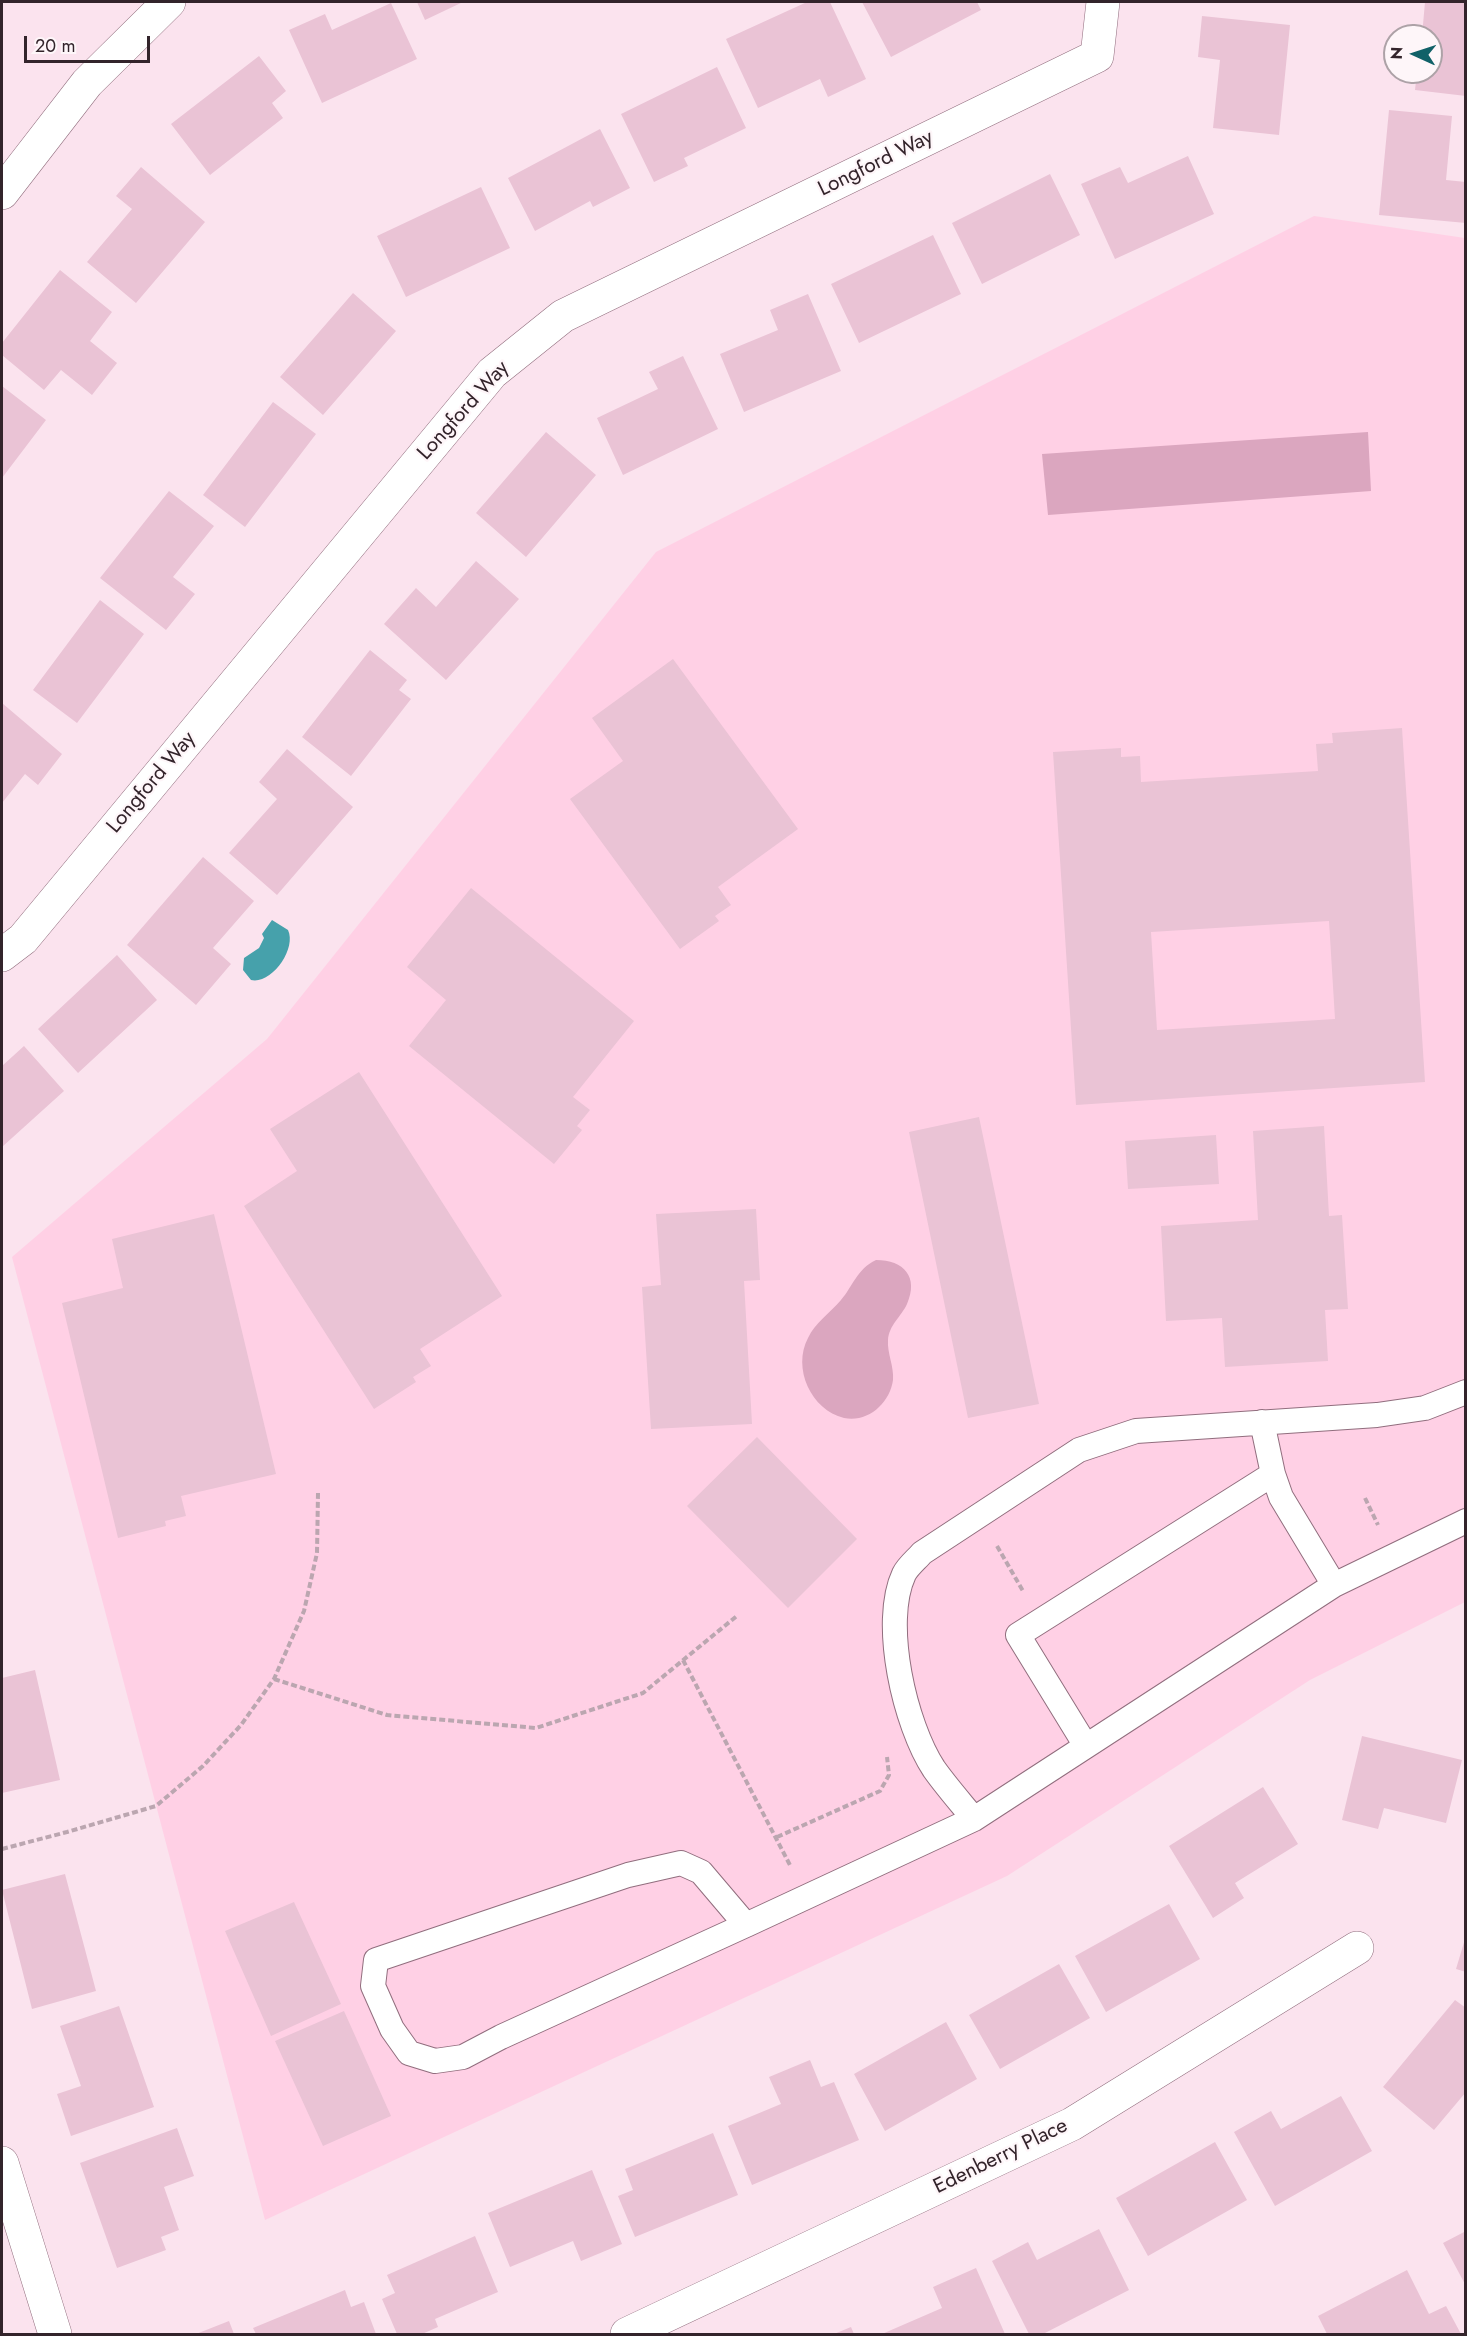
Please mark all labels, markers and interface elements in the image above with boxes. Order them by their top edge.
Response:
scale bar [27,24,153,62]
north arrow [1383,24,1443,84]
text: 20 m [35,33,75,59]
text: N [1385,46,1408,60]
street label: Longford Way [814,125,938,203]
street label: Longford Way [413,356,515,466]
street label: Longford Way [102,727,202,839]
street label: Edenberry Place [930,2114,1072,2200]

